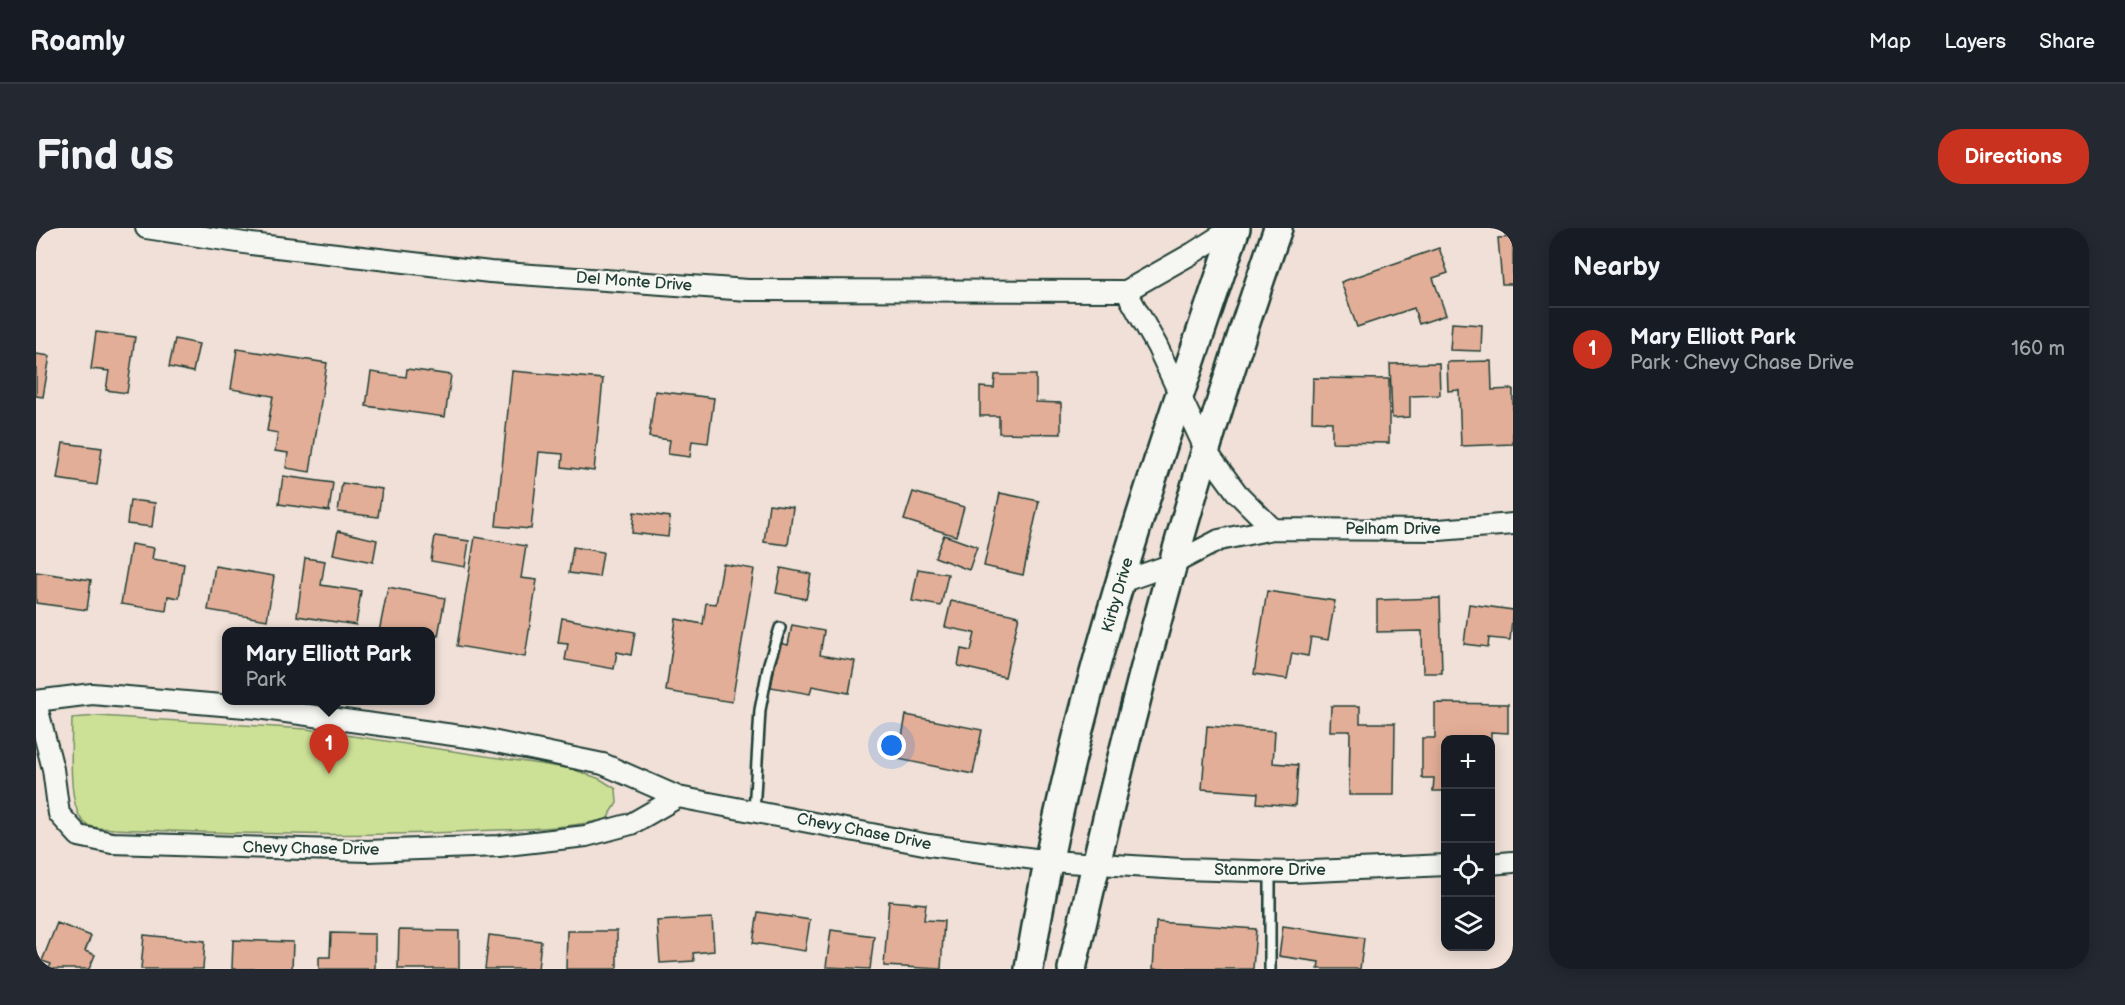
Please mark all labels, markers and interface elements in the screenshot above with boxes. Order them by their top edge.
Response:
text: Roamly [30,25,125,58]
text: Map [1869,29,1911,54]
text: Layers [1944,29,2006,54]
text: Share [2039,29,2095,54]
button: Directions [1938,129,2089,184]
text: Find us [36,131,174,182]
text: Nearby [1573,252,1660,283]
street label: Del Monte Drive [575,268,693,296]
text: Mary Elliott Park [1630,324,1796,351]
text: 1 [1588,337,1597,361]
text: 160 m [2011,337,2065,361]
text: Park · Chevy Chase Drive [1630,351,1854,375]
street label: Pelham Drive [1345,520,1441,539]
street label: Kirby Drive [1098,555,1138,635]
popup [222,627,435,705]
text: Mary Elliott Park [246,641,411,668]
text: Park [246,668,286,692]
pin: 1 [310,724,348,774]
your location [877,731,906,760]
map controls [1441,735,1495,951]
button: + [1441,735,1495,789]
button: − [1441,789,1495,843]
street label: Chevy Chase Drive [795,810,933,854]
street label: Chevy Chase Drive [242,838,380,860]
button: locate [1441,843,1495,897]
street label: Stanmore Drive [1214,861,1326,880]
button: layers [1441,897,1495,951]

